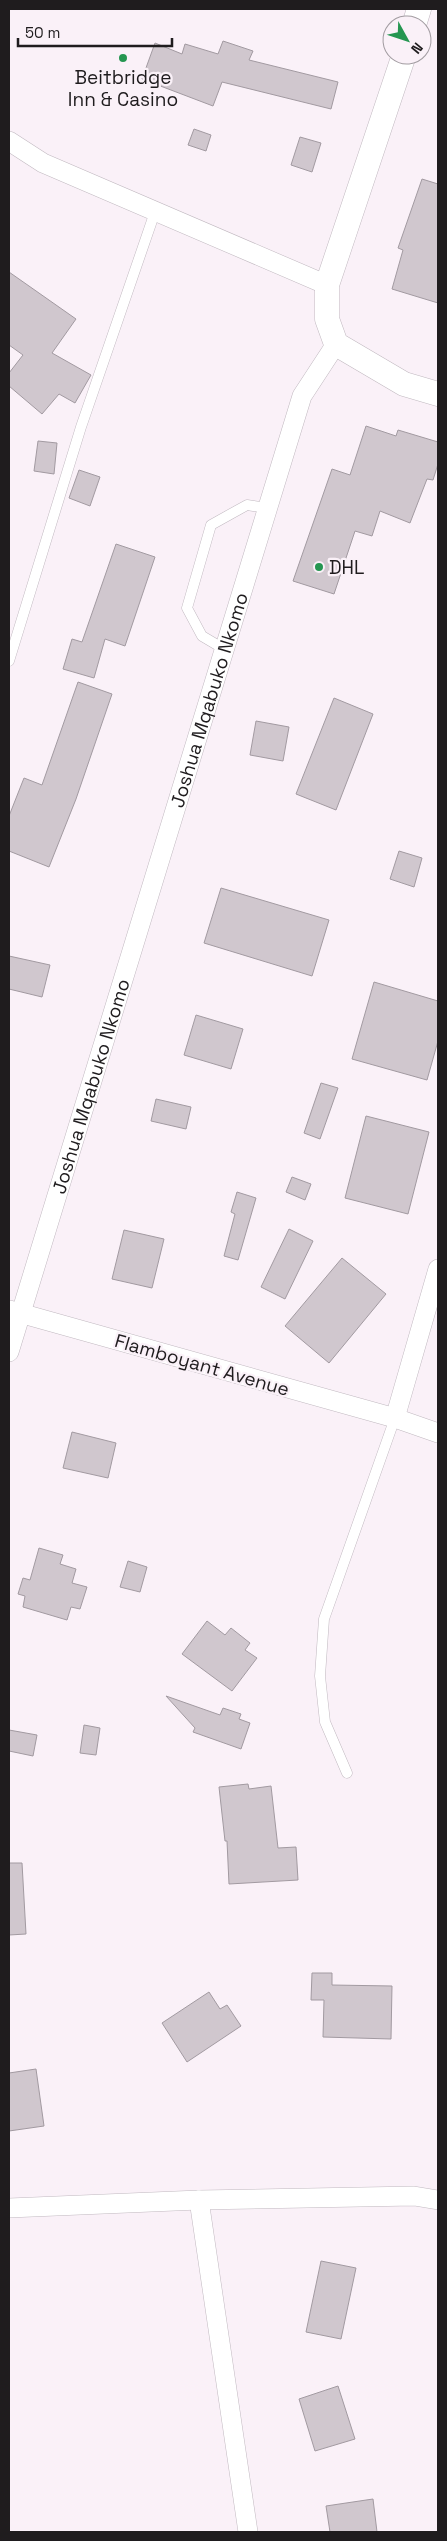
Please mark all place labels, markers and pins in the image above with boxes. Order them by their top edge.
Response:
marker: Beitbridge Inn & Casino [117,52,129,64]
place label: Beitbridge Inn & Casino [68,65,178,112]
place label: DHL [329,555,364,580]
marker: DHL [313,561,325,573]

